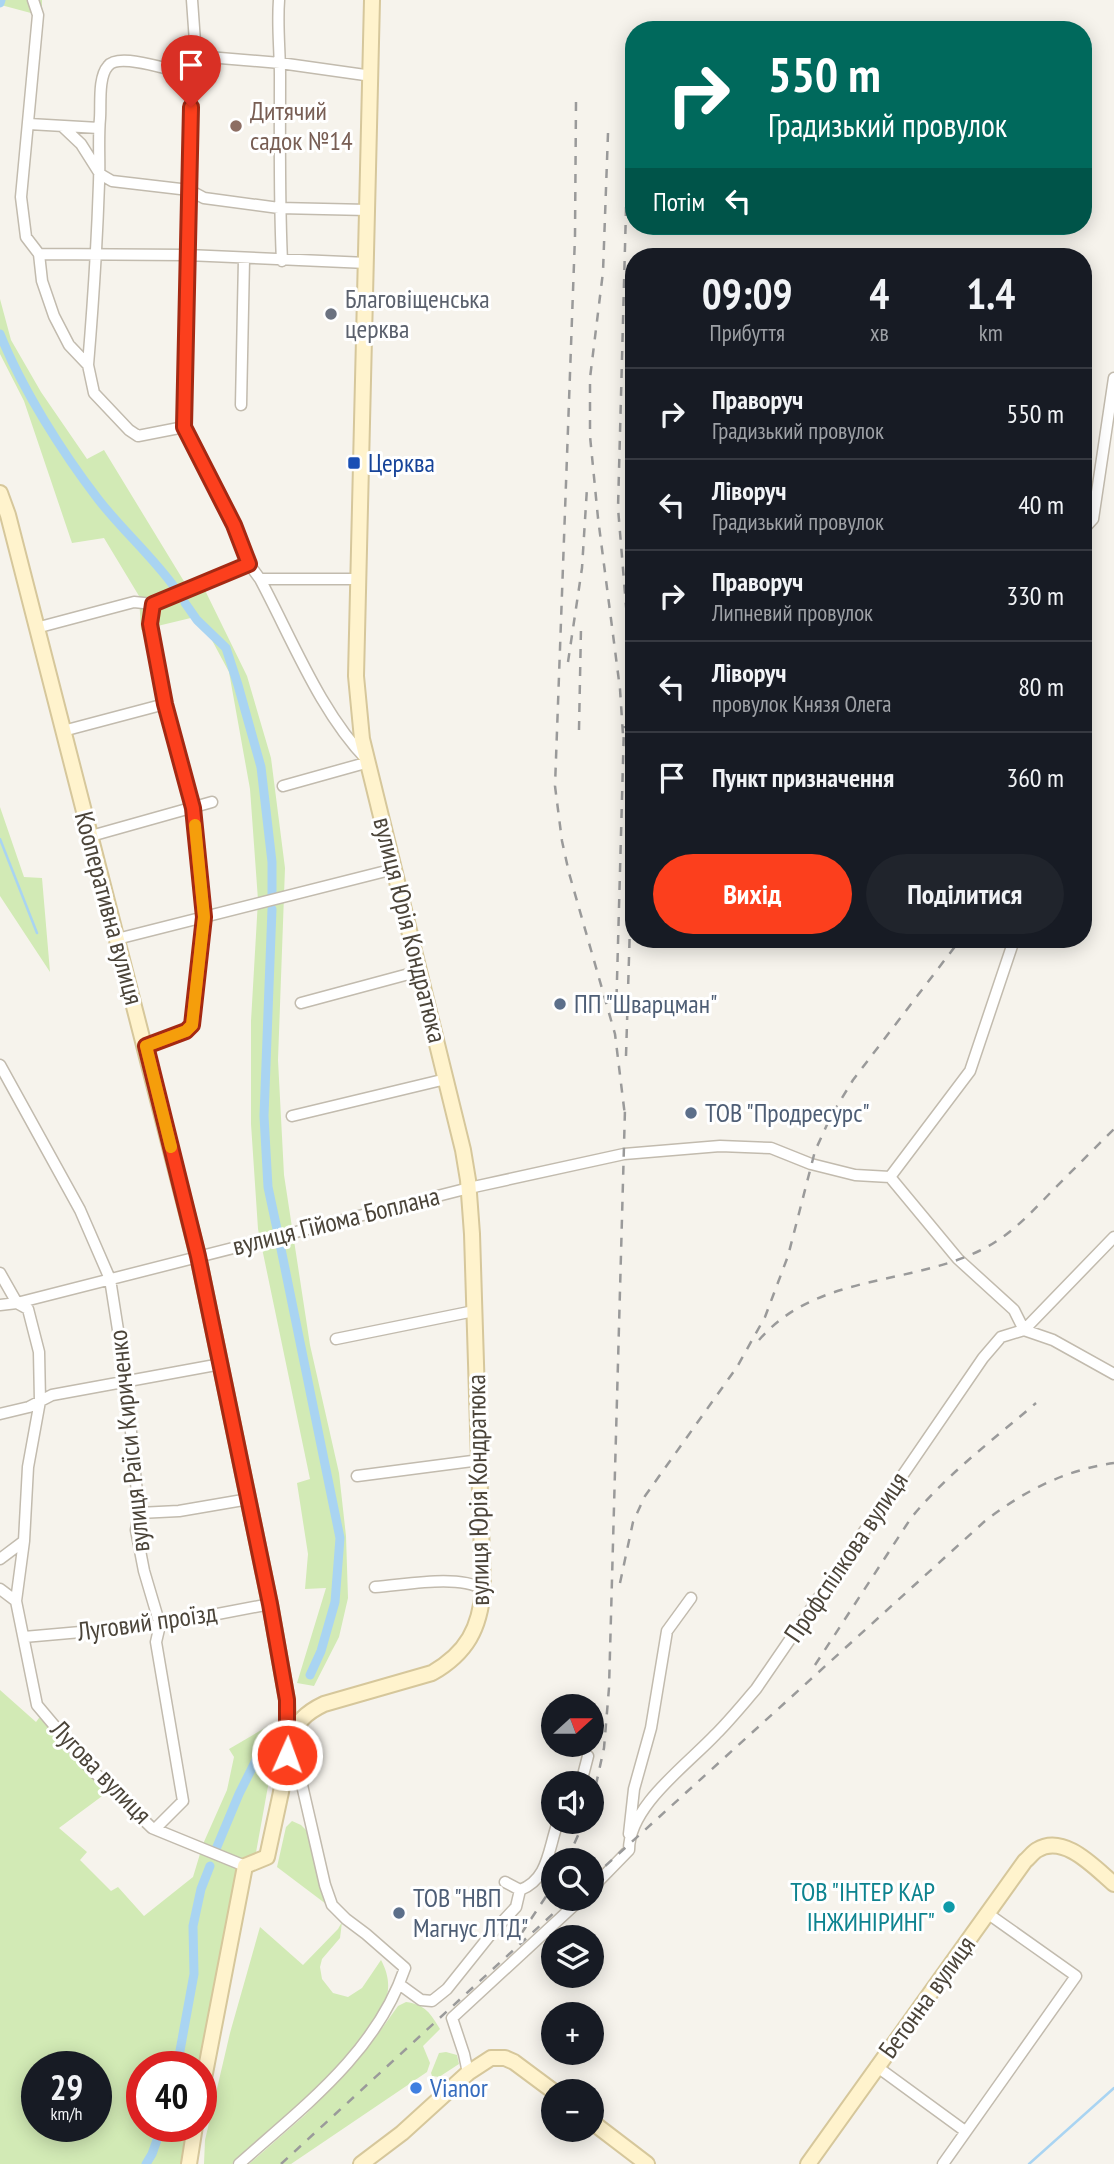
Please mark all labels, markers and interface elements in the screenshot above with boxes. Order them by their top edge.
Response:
pin [161,35,221,107]
text: 550 m [768,42,881,106]
icon: arrive [172,46,210,84]
icon: right [653,49,744,140]
place label: Дитячий садок №14 [250,94,353,157]
text: Градизький провулок [768,104,1007,146]
marker: Дитячий садок №14 [228,118,244,134]
icon: left [719,182,757,220]
text: Потім [653,185,705,218]
text: 09:09 [702,266,793,321]
text: 4 [869,266,889,321]
text: 1.4 [966,266,1015,321]
place label: Благовіщенська церква [345,282,490,345]
marker: Благовіщенська церква [323,306,339,322]
text: Прибуття [710,318,785,347]
text: хв [870,318,889,347]
text: km [979,318,1003,347]
text: Праворуч [712,383,803,416]
icon: right [653,395,691,433]
text: 550 m [1006,397,1064,430]
text: Градизький провулок [712,416,884,445]
place label: Церква [368,446,435,479]
marker: Церква [346,455,362,471]
text: Ліворуч [712,474,786,507]
icon: left [653,486,691,524]
text: 40 m [1018,488,1064,521]
text: Градизький провулок [712,507,884,536]
text: Праворуч [712,565,803,598]
icon: right [653,577,691,615]
text: 330 m [1006,579,1064,612]
text: Липневий провулок [712,598,873,627]
text: Ліворуч [712,656,786,689]
icon: left [653,668,691,706]
text: 80 m [1018,670,1064,703]
text: провулок Князя Олега [712,689,892,718]
icon: arrive [653,759,691,797]
text: Пункт призначення [712,761,894,794]
text: 360 m [1006,761,1064,794]
street label: Кооперативна вулиця [68,808,151,1008]
street label: вулиця Юрія Кондратюка [366,814,454,1046]
button: Вихід [653,854,852,934]
button: Поділитися [866,854,1064,934]
place label: ПП "Шварцман" [574,987,717,1020]
marker: ПП "Шварцман" [552,996,568,1012]
place label: ТОВ "Продресурс" [705,1096,870,1129]
marker: ТОВ "Продресурс" [683,1105,699,1121]
street label: вулиця Гійома Боплана [229,1179,443,1262]
street label: вулиця Раїси Кириченко [100,1328,157,1554]
street label: вулиця Юрія Кондратюка [459,1374,496,1606]
street label: Профспілкова вулиця [777,1465,915,1648]
street label: Луговий проїзд [74,1595,219,1648]
north arrow [541,1694,604,1757]
map controls [541,1694,604,2142]
street label: Лугова вулиця [43,1712,159,1830]
position arrow [250,1718,324,1792]
button: sound [541,1771,604,1834]
button: search [541,1848,604,1911]
place label: ТОВ "ІНТЕР КАР ІНЖИНІРИНГ" [790,1875,935,1938]
place label: ТОВ "НВП Магнус ЛТД" [413,1881,528,1944]
marker: ТОВ "ІНТЕР КАР ІНЖИНІРИНГ" [941,1899,957,1915]
marker: ТОВ "НВП Магнус ЛТД" [391,1905,407,1921]
button: layers [541,1925,604,1988]
street label: Бетонна вулиця [871,1929,982,2064]
button: + [541,2002,604,2065]
speed limit sign: 40 [126,2051,217,2142]
text: 29 [50,2064,83,2110]
place label: Vianor [429,2071,488,2104]
button: − [541,2079,604,2142]
marker: Vianor [408,2080,424,2096]
text: km/h [51,2102,82,2125]

